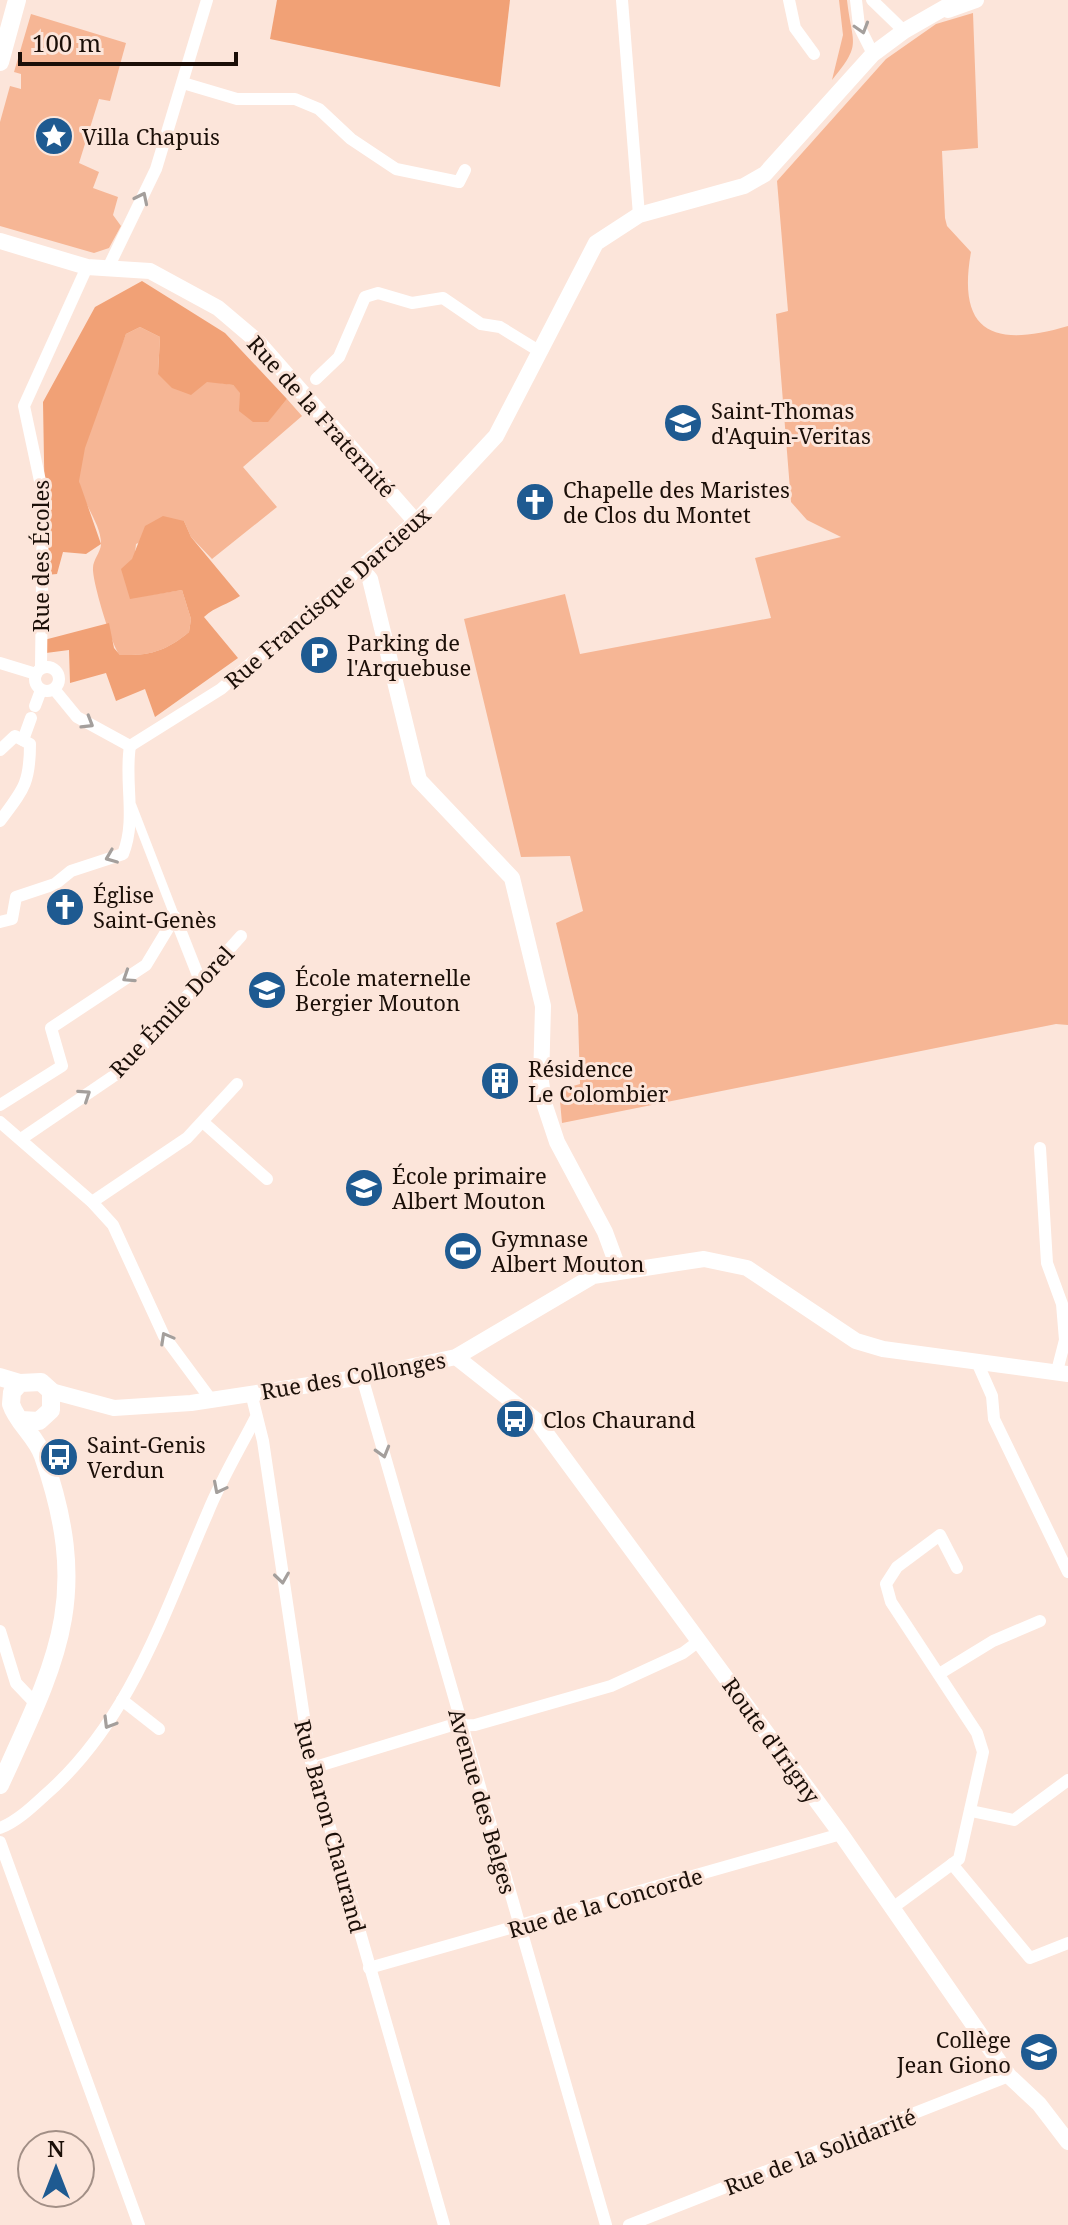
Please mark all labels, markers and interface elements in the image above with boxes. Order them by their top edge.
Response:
scale bar [20,16,236,66]
one-way arrow [853,21,869,34]
text: 100 m [32,26,101,59]
place icon: Villa Chapuis [33,115,75,157]
place label: Villa Chapuis [82,121,220,151]
one-way arrow [132,192,148,207]
street label: Rue de la Fraternité [241,329,403,503]
place label: Saint-Thomas d'Aquin-Veritas [711,395,871,450]
school or university icon: Saint-Thomas d'Aquin-Veritas [662,402,704,444]
place label: Chapelle des Maristes de Clos du Montet [563,474,790,529]
street label: Rue des Écoles [25,480,55,632]
church icon: Chapelle des Maristes de Clos du Montet [514,481,556,523]
street label: Rue Francisque Darcieux [218,499,436,695]
place label: Parking de l'Arquebuse [347,627,471,682]
parking icon: Parking de l'Arquebuse [298,634,340,676]
one-way arrow [79,713,94,729]
one-way arrow [105,847,119,864]
place label: Église Saint-Genès [93,879,217,934]
church icon: Église Saint-Genès [44,886,86,928]
street label: Rue Émile Dorel [102,939,240,1083]
place label: École maternelle Bergier Mouton [295,962,471,1017]
one-way arrow [122,968,136,983]
school or university icon: École maternelle Bergier Mouton [246,969,288,1011]
place label: Résidence Le Colombier [528,1053,669,1108]
building icon: Résidence Le Colombier [479,1060,521,1102]
one-way arrow [77,1090,91,1105]
place label: École primaire Albert Mouton [392,1160,547,1215]
school or university icon: École primaire Albert Mouton [343,1167,385,1209]
place label: Gymnase Albert Mouton [491,1223,644,1278]
sports icon: Gymnase Albert Mouton [442,1230,484,1272]
one-way arrow [160,1332,176,1347]
street label: Rue des Collonges [258,1344,448,1406]
bus stop icon: Clos Chaurand [494,1398,536,1440]
place label: Clos Chaurand [543,1404,696,1434]
place label: Saint-Genis Verdun [87,1429,206,1484]
bus stop icon: Saint-Genis Verdun [38,1436,80,1478]
one-way arrow [373,1444,390,1458]
one-way arrow [214,1480,229,1495]
one-way arrow [273,1572,290,1585]
street label: Route d'Irigny [716,1671,828,1809]
street label: Avenue des Belges [442,1705,524,1897]
one-way arrow [103,1714,118,1729]
street label: Rue Baron Chaurand [288,1716,374,1936]
street label: Rue de la Concorde [504,1860,706,1944]
place label: Collège Jean Giono [896,2024,1011,2079]
school or university icon: Collège Jean Giono [1018,2031,1060,2073]
street label: Rue de la Solidarité [720,2101,920,2201]
north arrow [16,2129,96,2209]
text: N [47,2133,65,2163]

